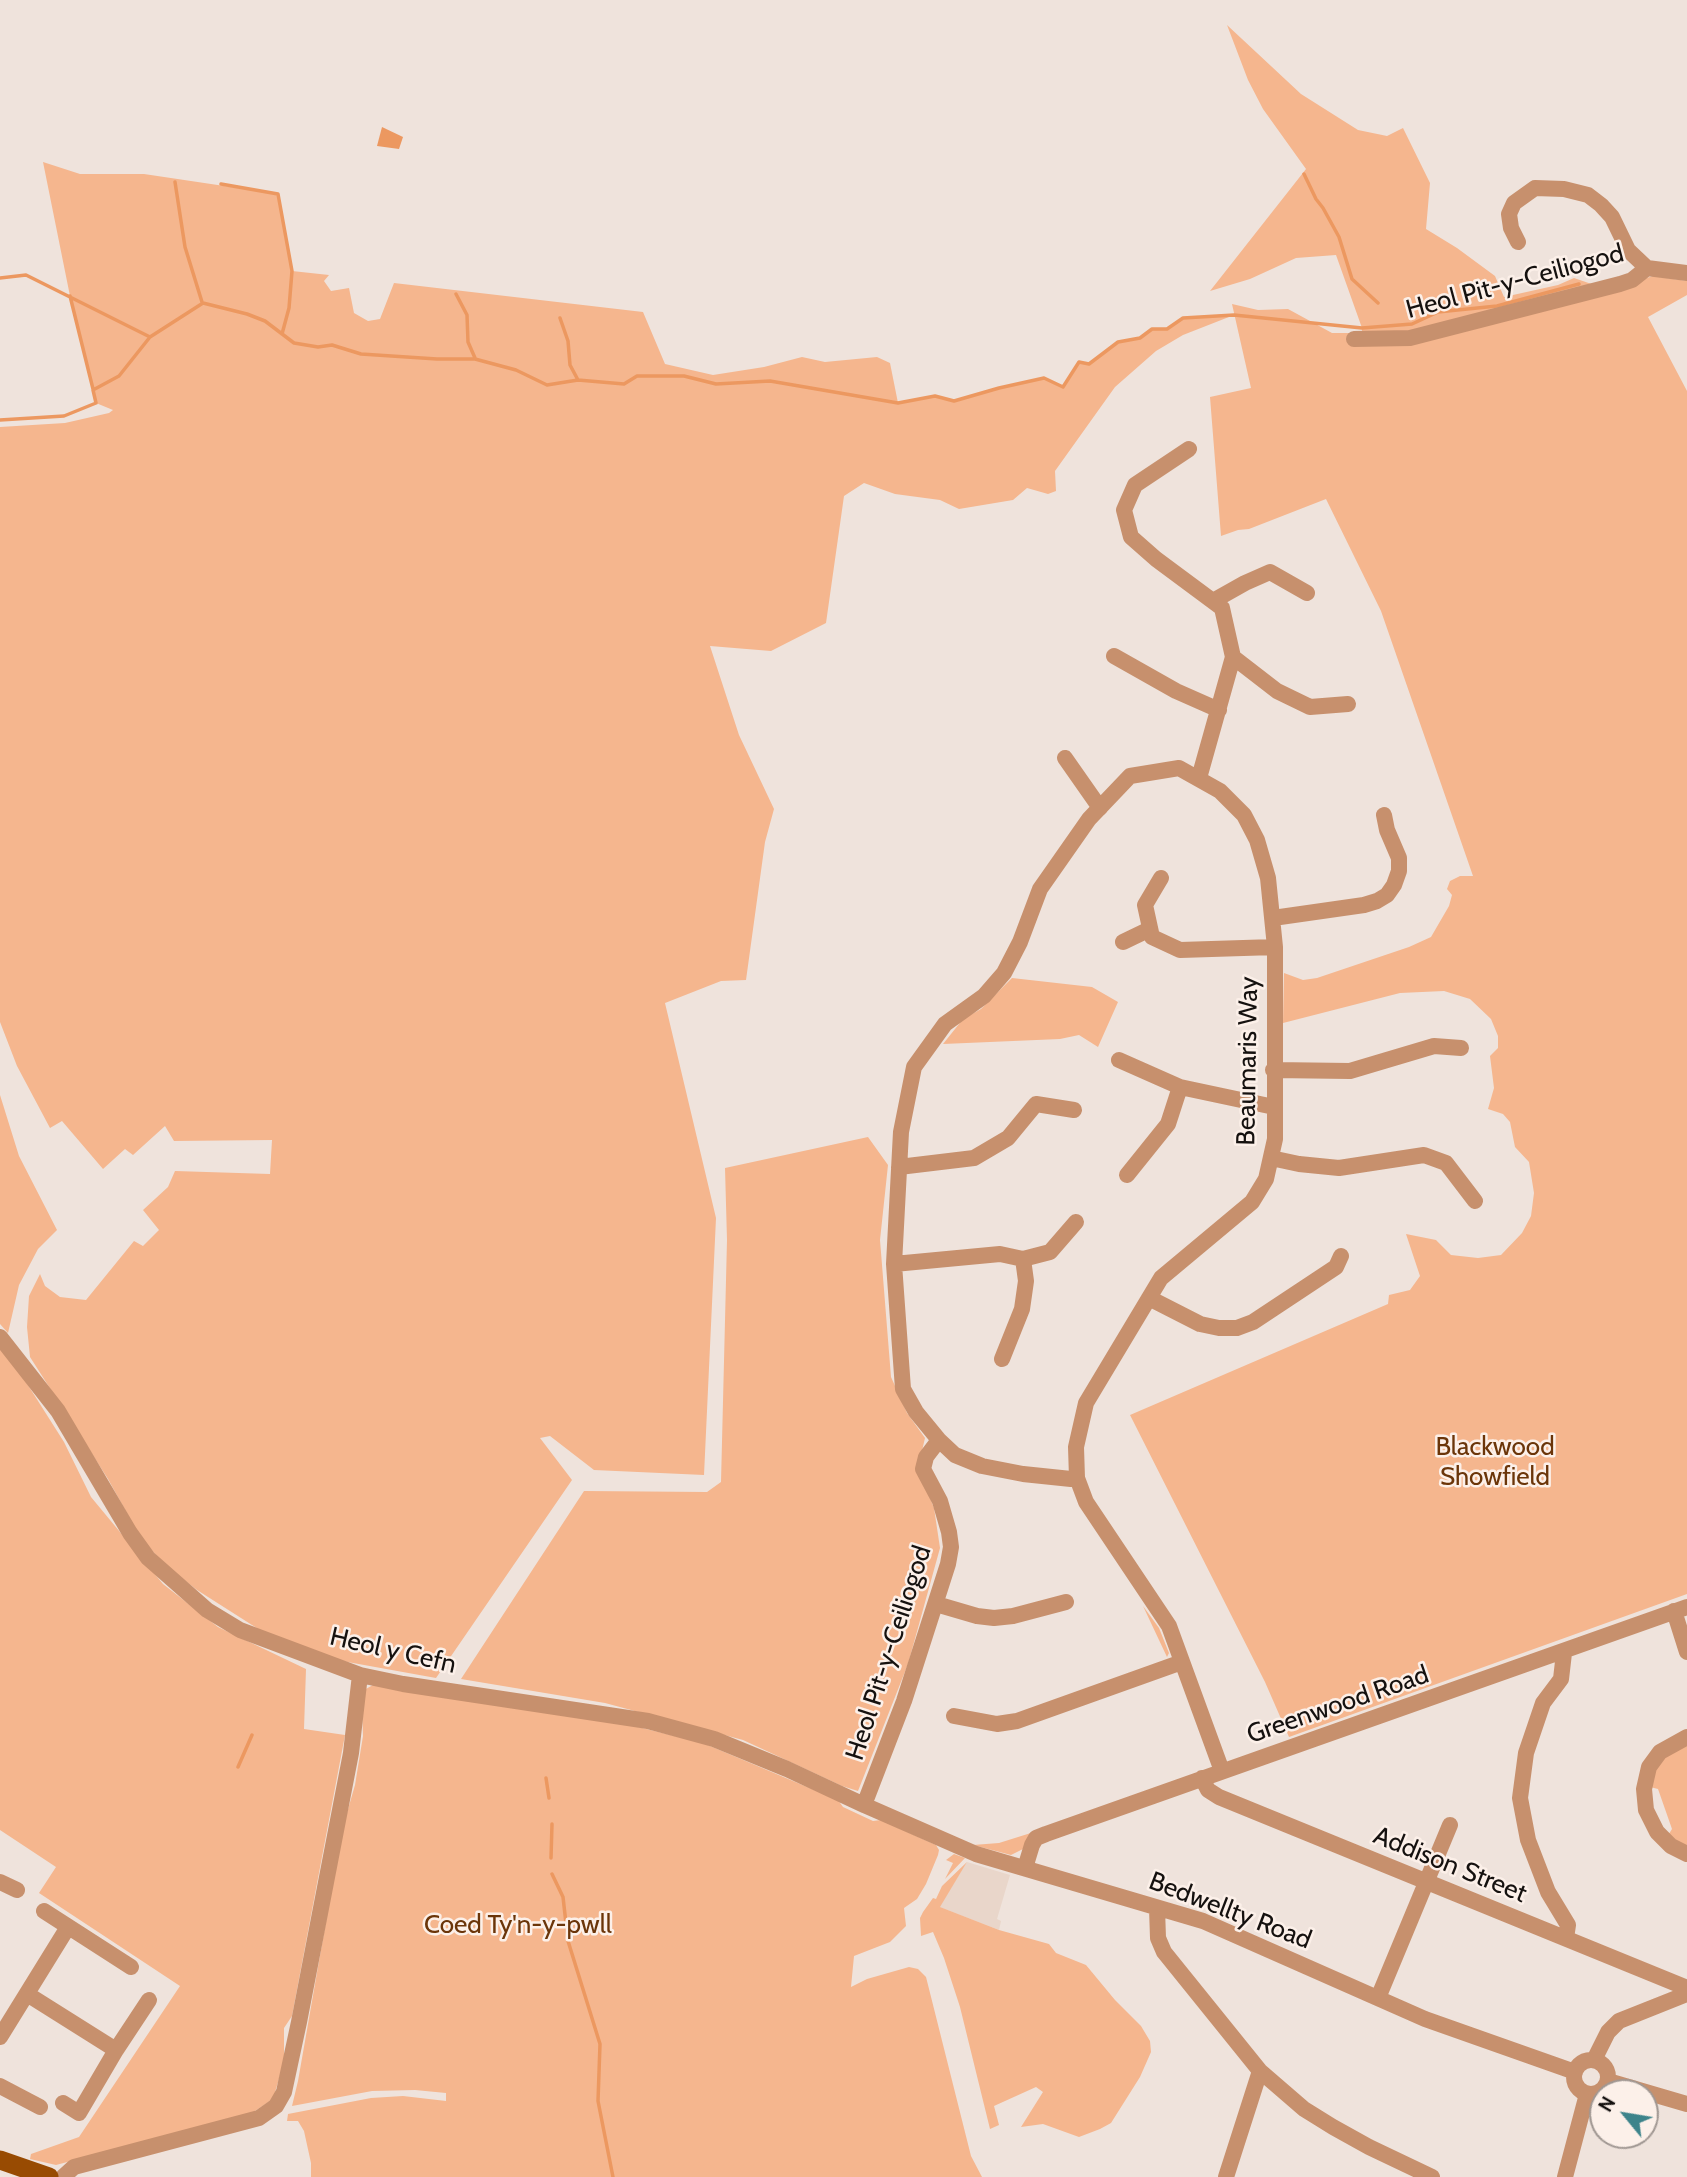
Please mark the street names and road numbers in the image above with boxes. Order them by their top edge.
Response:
street label: Heol Pit-y-Ceiliogod [1403,238,1627,326]
street label: Beaumaris Way [1231,976,1265,1146]
street label: Heol Pit-y-Ceiliogod [840,1542,938,1764]
street label: Heol y Cefn [327,1621,459,1681]
street label: Greenwood Road [1243,1659,1433,1751]
street label: Addison Street [1369,1820,1531,1910]
street label: Bedwellty Road [1144,1866,1316,1956]

